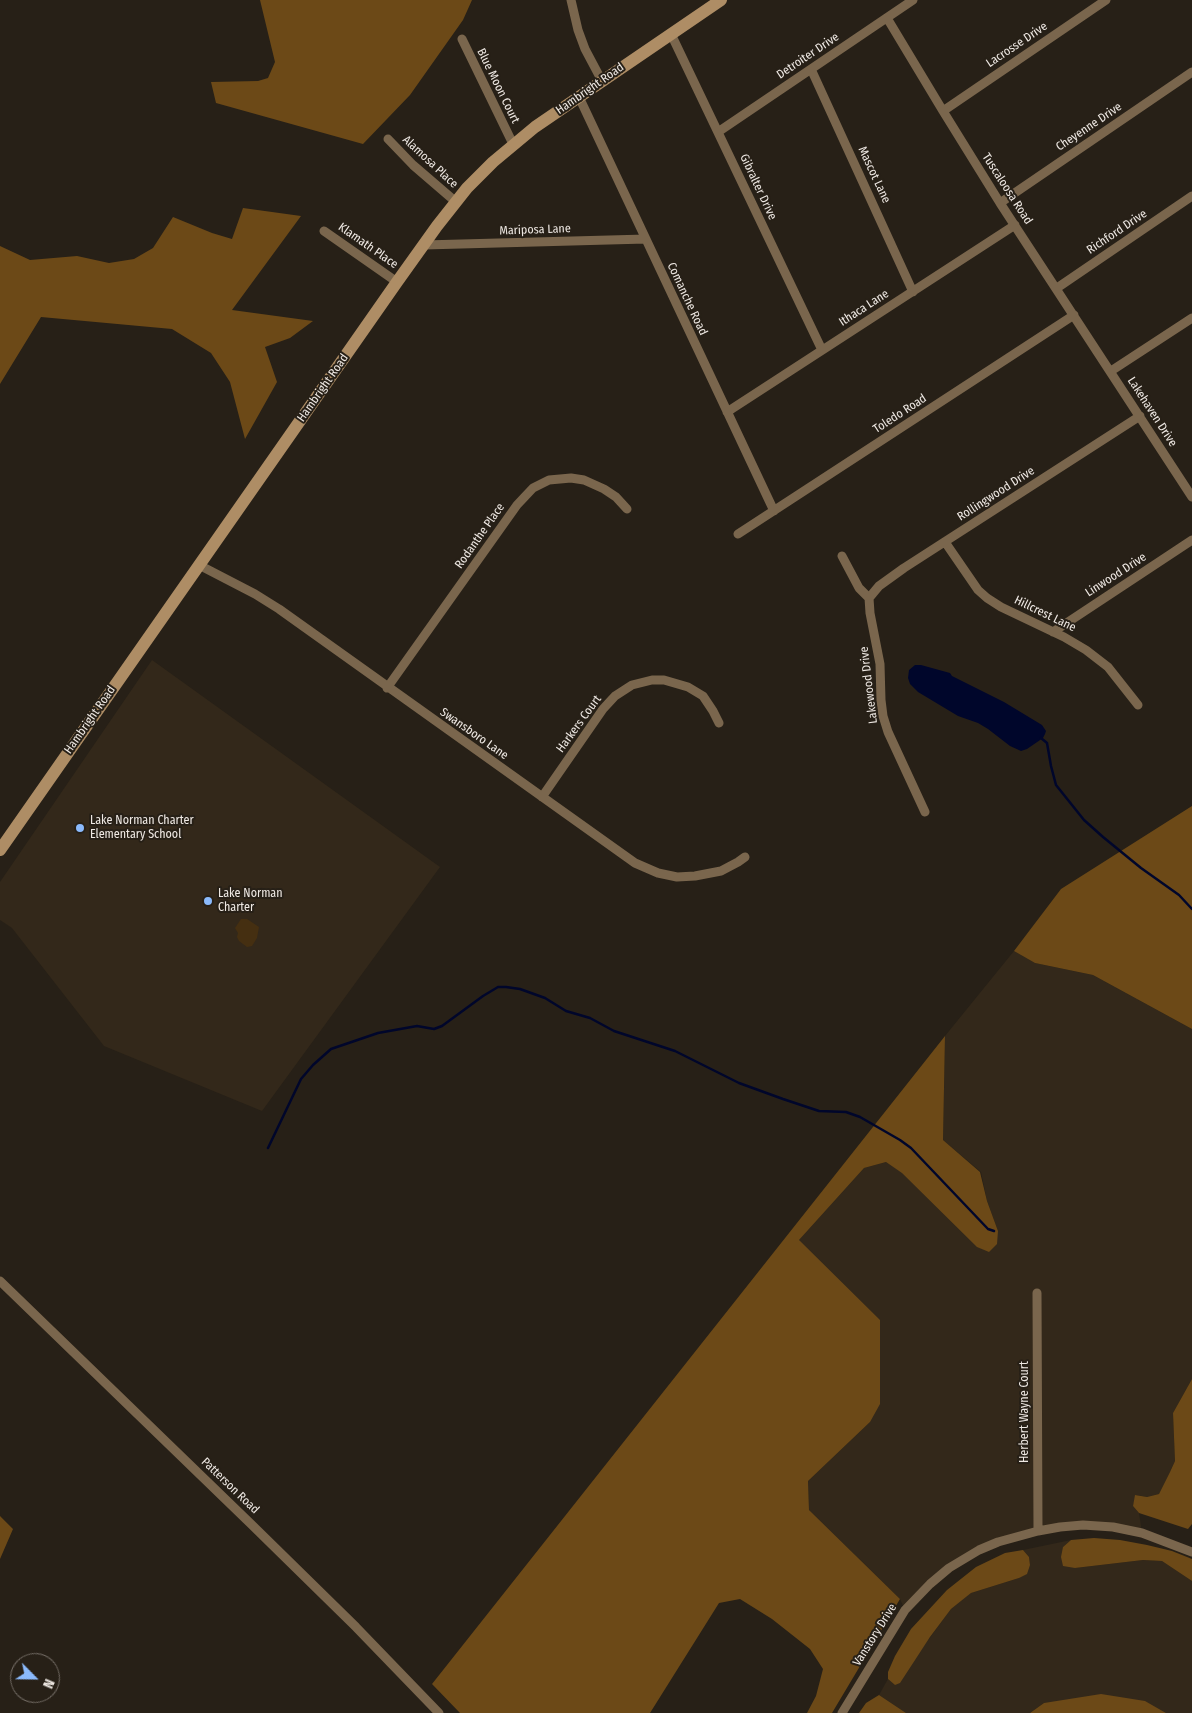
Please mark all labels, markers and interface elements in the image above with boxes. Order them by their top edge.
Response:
street label: Lacrosse Drive [984,19,1050,71]
street label: Detroiter Drive [774,30,842,82]
street label: Blue Moon Court [474,46,522,126]
street label: Hambright Road [553,60,627,118]
street label: Cheyenne Drive [1053,100,1125,154]
street label: Alamosa Place [399,133,461,191]
street label: Mascot Lane [855,144,893,206]
street label: Tuscaloosa Road [979,151,1035,227]
street label: Gibralter Drive [736,152,780,222]
street label: Richford Drive [1084,207,1150,257]
street label: Klamath Place [335,220,401,272]
street label: Mariposa Lane [499,222,571,238]
street label: Comanche Road [664,260,710,338]
street label: Ithaca Lane [836,287,892,329]
street label: Hambright Road [294,351,352,425]
street label: Lakehaven Drive [1124,374,1180,450]
street label: Toledo Road [871,391,929,437]
street label: Rollingwood Drive [955,464,1037,524]
street label: Rodanthe Place [452,501,508,571]
street label: Linwood Drive [1083,550,1149,600]
street label: Hillcrest Lane [1012,593,1078,635]
street label: Lakewood Drive [857,646,881,724]
street label: Hambright Road [61,683,119,757]
street label: Harkers Court [553,693,605,755]
street label: Swansboro Lane [437,705,511,763]
place label: Lake Norman Charter Elementary School [90,814,194,842]
marker: Lake Norman Charter Elementary School [74,822,86,834]
place label: Lake Norman Charter [218,887,283,915]
marker: Lake Norman Charter [202,895,214,907]
street label: Herbert Wayne Court [1018,1361,1032,1463]
street label: Patterson Road [198,1455,262,1517]
street label: Vanstory Drive [850,1601,900,1669]
north arrow [10,1653,60,1703]
text: N [39,1676,58,1691]

